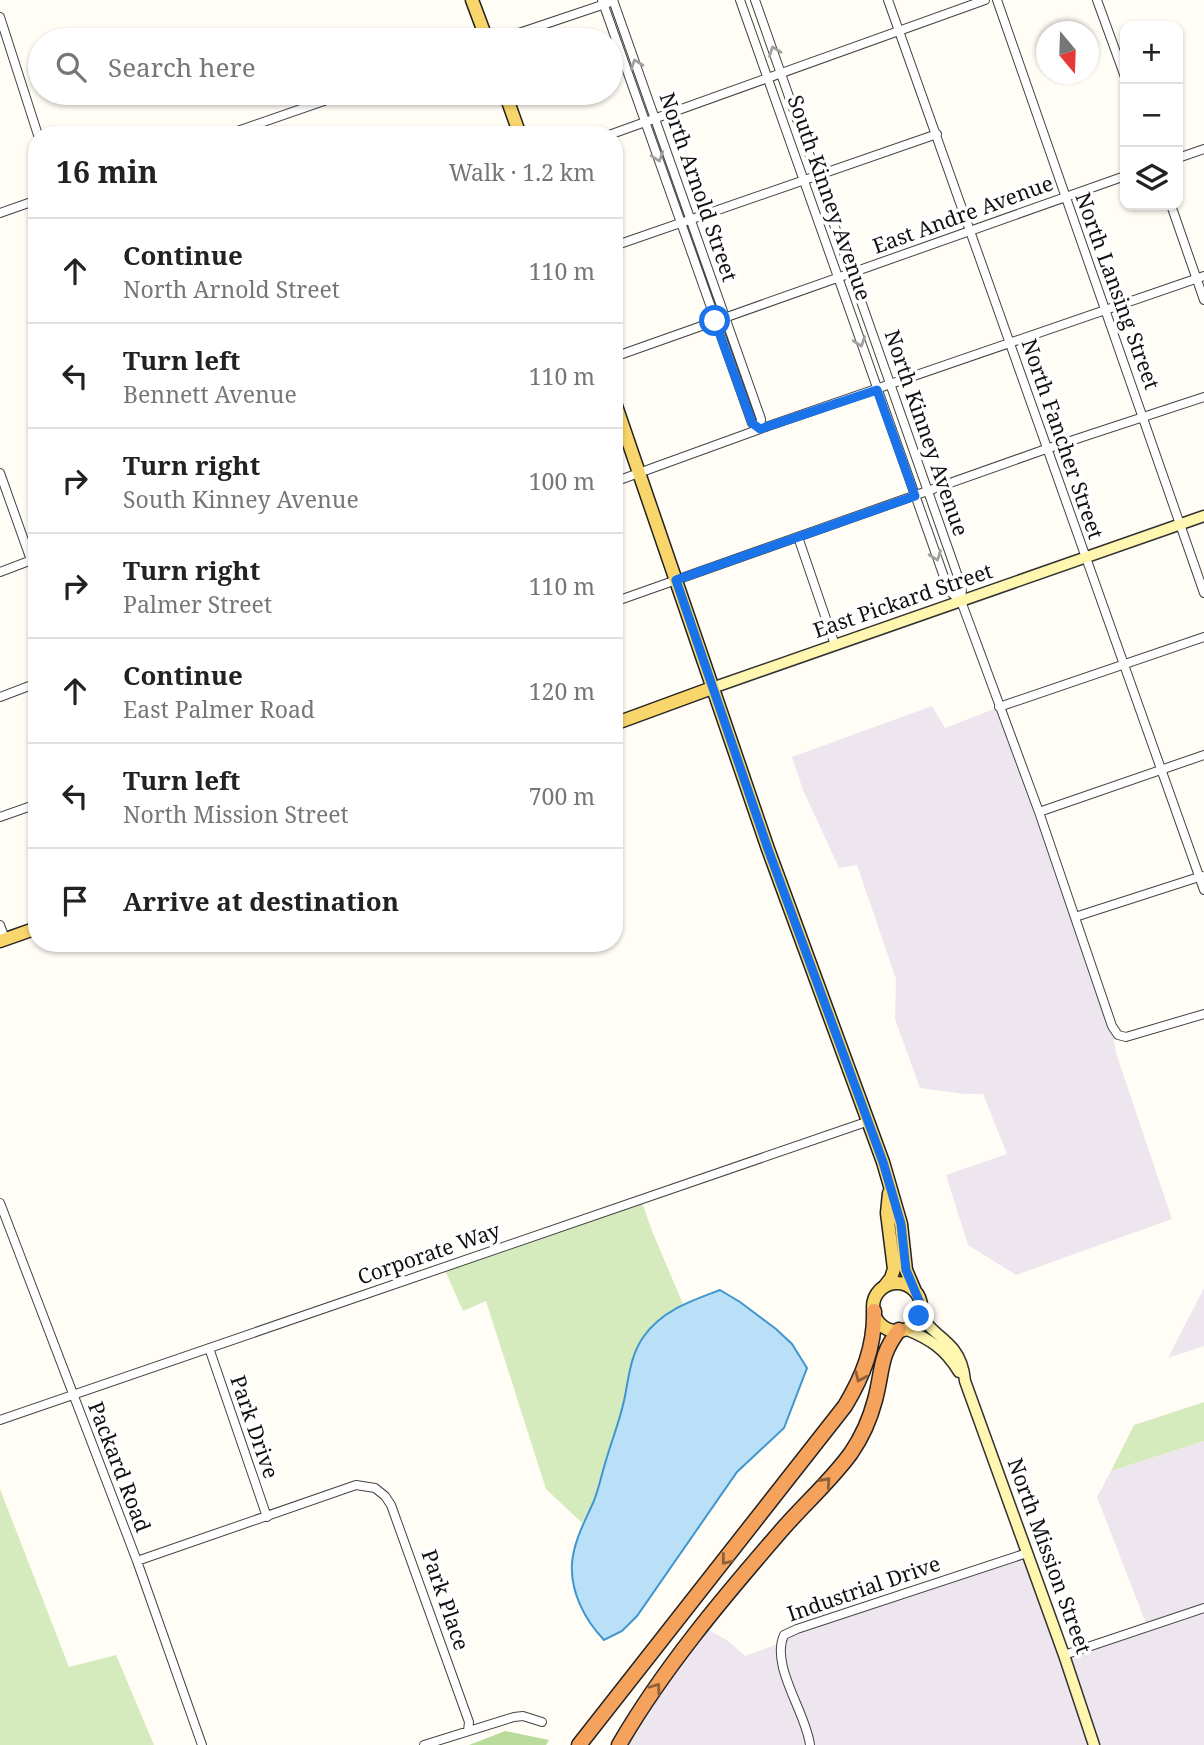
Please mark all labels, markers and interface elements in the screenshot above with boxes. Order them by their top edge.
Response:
north arrow [1036,21,1099,84]
map controls [1120,21,1183,210]
button: + [1120,21,1183,84]
search box [28,28,623,105]
one-way arrow [768,45,782,57]
icon: search [52,48,90,86]
text: Search here [108,49,256,85]
one-way arrow [630,58,644,70]
button: − [1120,84,1183,147]
street label: North Arnold Street [653,89,744,285]
street label: South Kinney Avenue [782,91,878,304]
button: layers [1120,147,1183,210]
one-way arrow [650,150,664,162]
text: 16 min [56,151,158,192]
text: Walk · 1.2 km [449,156,595,188]
street label: East Andre Avenue [869,168,1057,260]
street label: North Lansing Street [1069,188,1167,393]
text: Continue [123,237,243,273]
icon: ahead [56,252,94,290]
text: 110 m [529,255,595,287]
text: North Arnold Street [123,273,340,305]
route start [699,305,730,336]
street label: North Kinney Avenue [878,326,975,540]
one-way arrow [852,335,866,347]
street label: North Fancher Street [1016,335,1110,542]
text: Turn left [123,342,240,378]
icon: left [56,357,94,395]
text: 110 m [529,360,595,392]
text: Bennett Avenue [123,378,297,410]
text: Turn right [123,447,260,483]
icon: right [56,462,94,500]
text: 100 m [529,465,595,497]
text: South Kinney Avenue [123,483,359,515]
one-way arrow [928,550,942,562]
text: Turn right [123,552,260,588]
street label: East Pickard Street [809,556,996,644]
icon: right [56,567,94,605]
text: 110 m [529,570,595,602]
text: Palmer Street [123,588,272,620]
text: Continue [123,657,243,693]
icon: ahead [56,672,94,710]
text: 120 m [529,675,595,707]
text: East Palmer Road [123,693,315,725]
text: Turn left [123,762,240,798]
icon: left [56,777,94,815]
text: 700 m [529,780,595,812]
text: North Mission Street [123,798,349,830]
icon: arrive [56,882,94,920]
text: Arrive at destination [123,883,399,919]
street label: Corporate Way [354,1216,504,1291]
route end [903,1300,934,1331]
one-way arrow [854,1370,868,1382]
street label: Park Drive [224,1371,286,1482]
street label: Packard Road [82,1397,158,1536]
street label: North Mission Street [1002,1454,1098,1657]
one-way arrow [817,1478,830,1491]
street label: Park Place [416,1546,476,1654]
street label: Industrial Drive [783,1549,944,1627]
one-way arrow [722,1551,734,1564]
one-way arrow [648,1683,660,1696]

